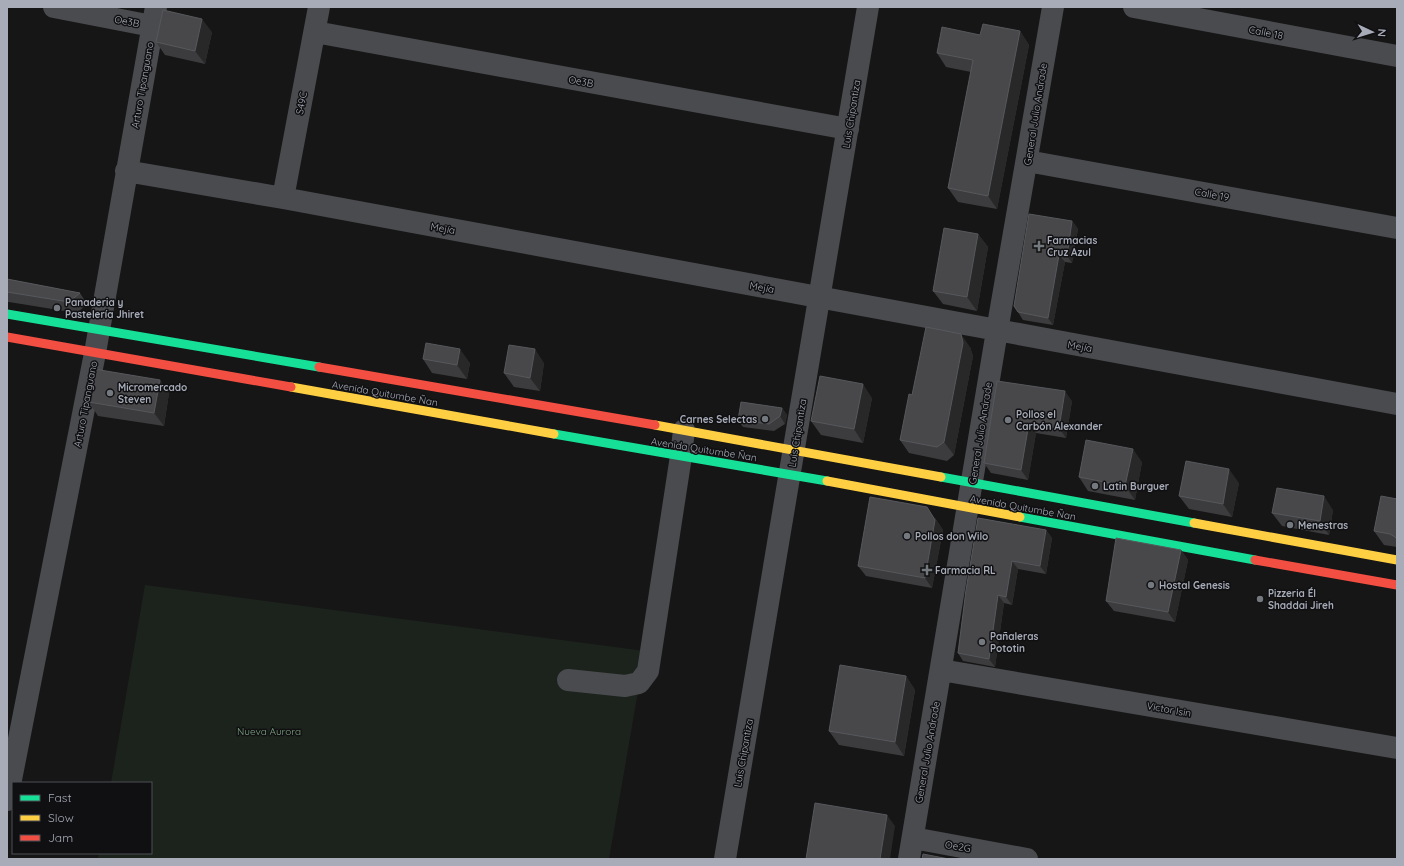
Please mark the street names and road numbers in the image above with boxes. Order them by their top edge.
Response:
street label: Oe3B [113,13,141,30]
street label: Calle 18 [1248,23,1284,42]
street label: Arturo Tipanguano [128,41,157,129]
street label: General Julio Andrade [1021,62,1050,166]
street label: Oe3B [567,73,595,90]
street label: Luis Chipantiza [840,79,863,149]
street label: S49C [293,90,310,116]
street label: Calle 19 [1194,185,1231,204]
street label: Mejía [430,220,456,237]
street label: Mejía [749,279,775,296]
street label: Mejía [1067,338,1093,355]
street label: Arturo Tipanguano [71,360,100,448]
street label: Avenida Quitumbe Ñan [331,378,439,409]
street label: General Julio Andrade [966,381,995,485]
street label: Luis Chipantiza [786,398,809,468]
street label: Avenida Quitumbe Ñan [650,435,758,464]
street label: Avenida Quitumbe Ñan [969,492,1077,523]
street label: Victor Isin [1146,699,1192,720]
street label: General Julio Andrade [912,700,943,804]
street label: Luis Chipantiza [731,718,756,788]
street label: Oe2G [944,838,972,855]

